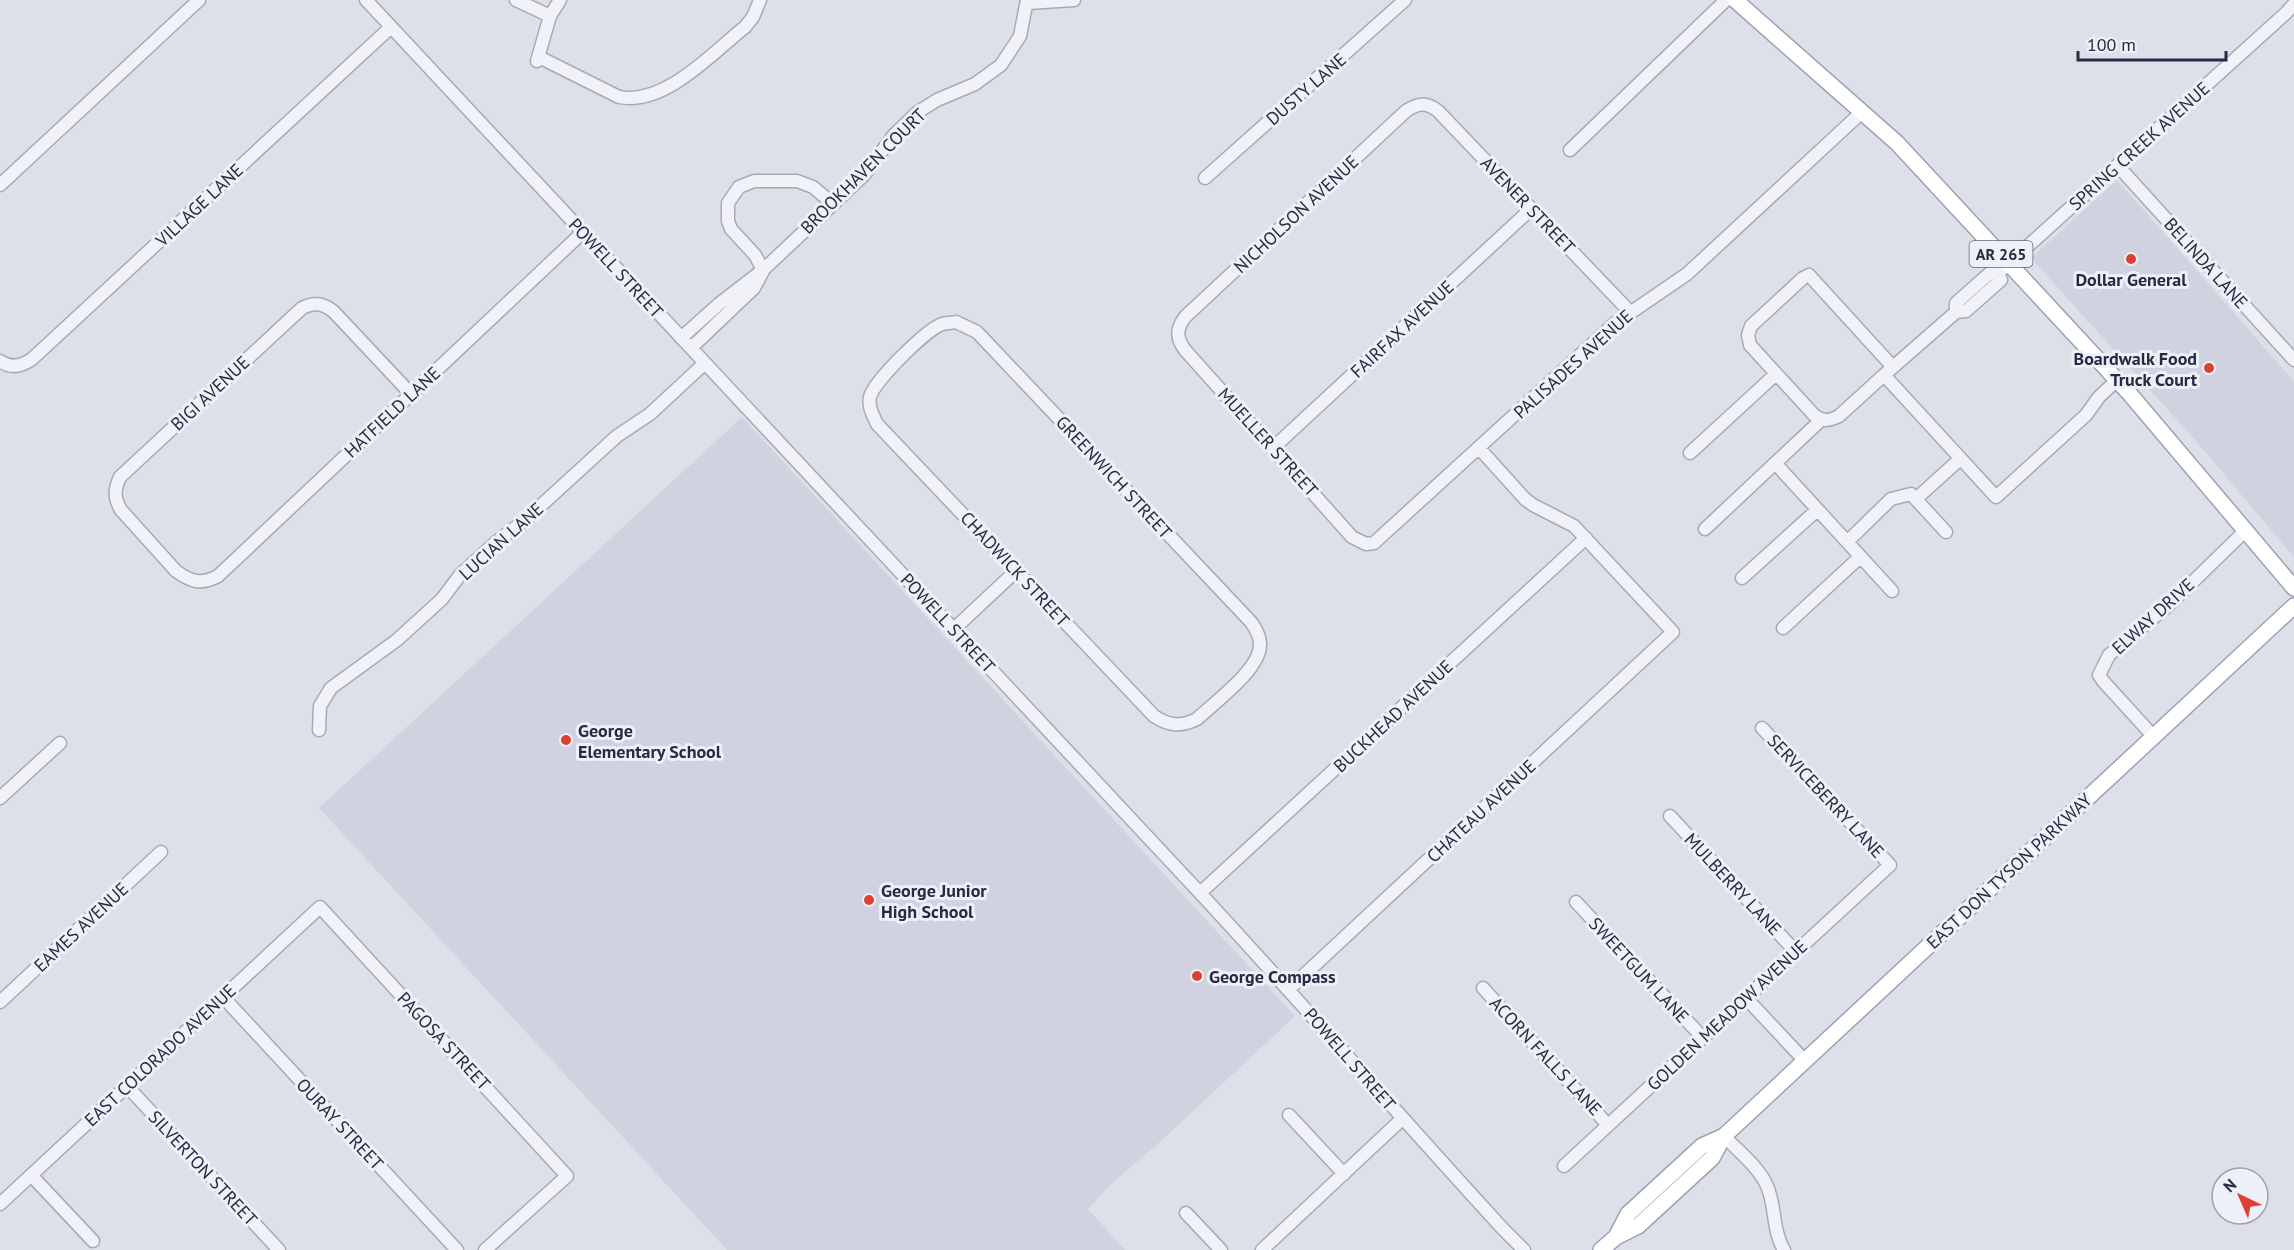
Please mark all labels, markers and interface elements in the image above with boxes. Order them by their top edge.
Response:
scale bar [2078,24,2226,62]
text: 100 m [2087,33,2136,56]
street label: DUSTY LANE [1261,48,1351,130]
street label: SPRING CREEK AVENUE [2064,77,2214,215]
street label: BROOKHAVEN COURT [795,103,931,239]
street label: NICHOLSON AVENUE [1229,150,1363,278]
street label: AVENER STREET [1476,152,1580,258]
street label: VILLAGE LANE [150,159,248,252]
street label: POWELL STREET [564,213,668,323]
street label: BELINDA LANE [2159,213,2253,313]
road number: AR 265 [1970,241,2032,267]
marker: Dollar General [2124,252,2138,266]
place label: Dollar General [2075,268,2187,291]
street label: FAIRFAX AVENUE [1346,275,1458,383]
street label: PALISADES AVENUE [1509,304,1637,424]
place label: Boardwalk Food Truck Court [2074,347,2198,391]
street label: BIGI AVENUE [166,351,254,435]
marker: Boardwalk Food Truck Court [2202,361,2216,375]
street label: HATFIELD LANE [339,362,445,462]
street label: MUELLER STREET [1213,383,1323,501]
street label: GREENWICH STREET [1051,411,1177,543]
street label: LUCIAN LANE [454,497,548,585]
street label: CHADWICK STREET [956,506,1074,632]
street label: POWELL STREET [896,568,1000,678]
street label: ELWAY DRIVE [2107,573,2199,659]
street label: BUCKHEAD AVENUE [1329,655,1457,777]
place label: George Elementary School [578,719,722,763]
street label: SERVICEBERRY LANE [1763,729,1889,863]
marker: George Elementary School [559,733,573,747]
street label: CHATEAU AVENUE [1422,755,1540,867]
street label: EAST DON TYSON PARKWAY [1922,788,2096,954]
street label: MULBERRY LANE [1680,828,1786,940]
street label: EAMES AVENUE [29,877,133,977]
place label: George Junior High School [881,879,987,923]
marker: George Junior High School [862,893,876,907]
street label: SWEETGUM LANE [1584,912,1694,1028]
street label: GOLDEN MEADOW AVENUE [1642,935,1812,1095]
place label: George Compass [1209,965,1336,988]
marker: George Compass [1190,969,1204,983]
street label: EAST COLORADO AVENUE [80,979,240,1131]
street label: PAGOSA STREET [393,987,495,1095]
street label: ACORN FALLS LANE [1485,992,1607,1120]
street label: POWELL STREET [1299,1003,1401,1115]
street label: OURAY STREET [292,1073,388,1175]
street label: SILVERTON STREET [144,1105,262,1231]
north arrow [2210,1166,2270,1226]
text: N [2219,1174,2240,1196]

